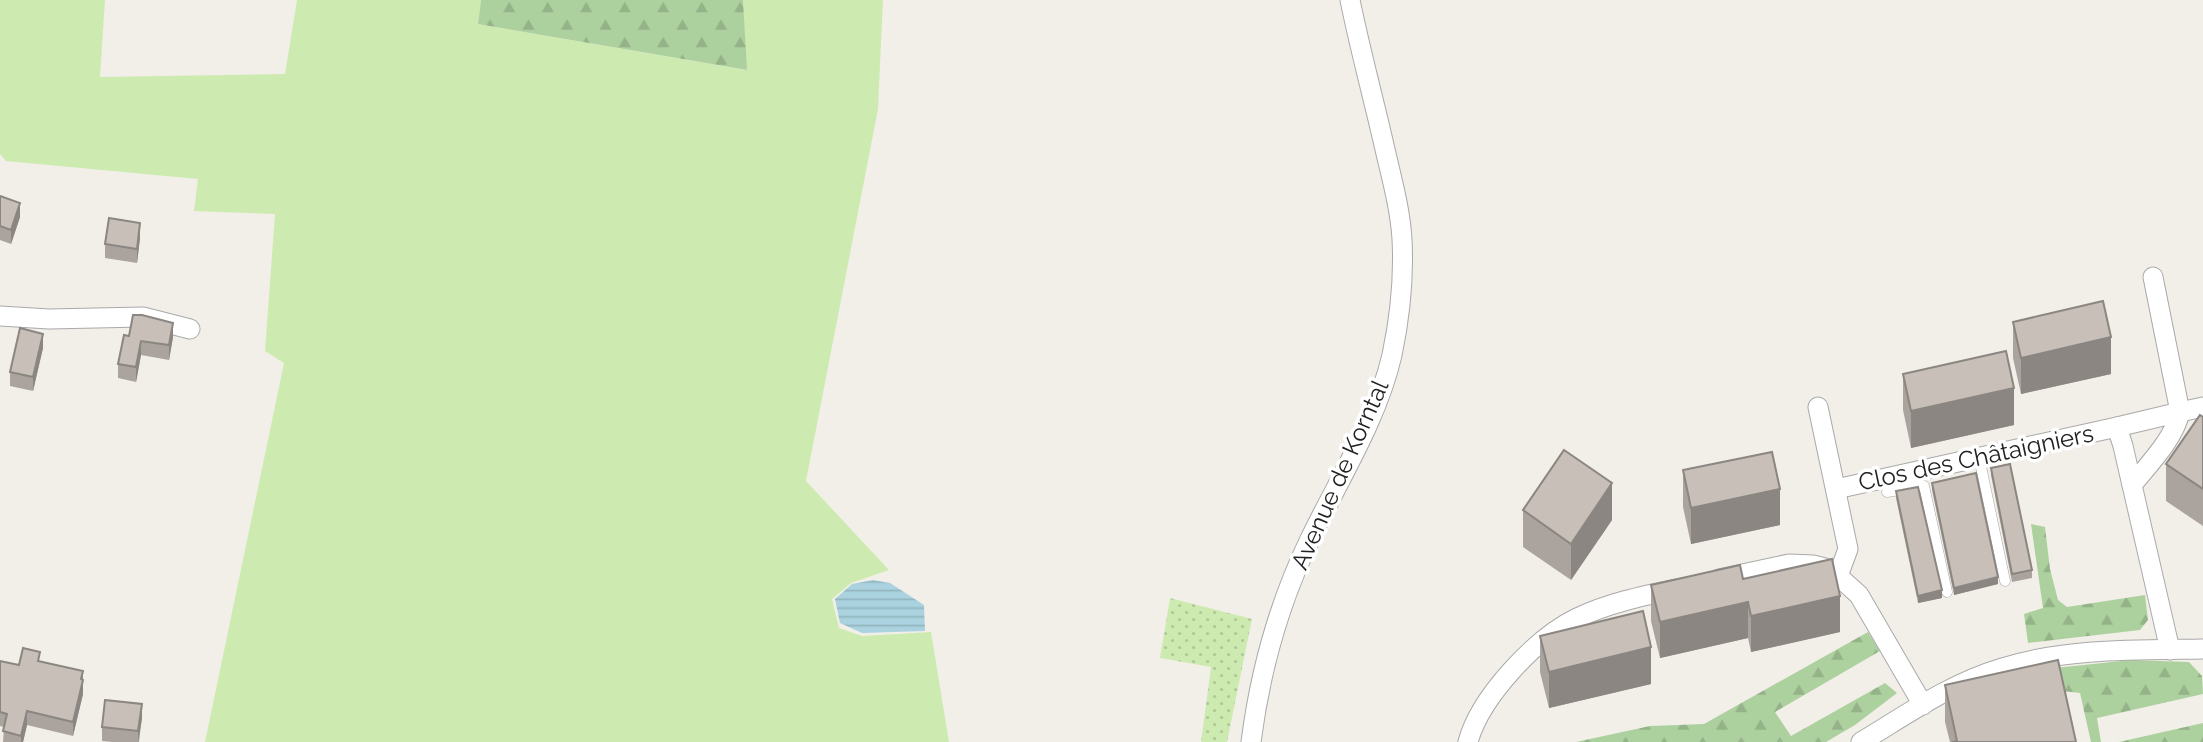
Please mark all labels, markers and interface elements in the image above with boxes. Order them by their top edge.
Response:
street label: Avenue de Korntal [1285,375,1395,574]
street label: Clos des Châtaigniers [1856,418,2096,497]

